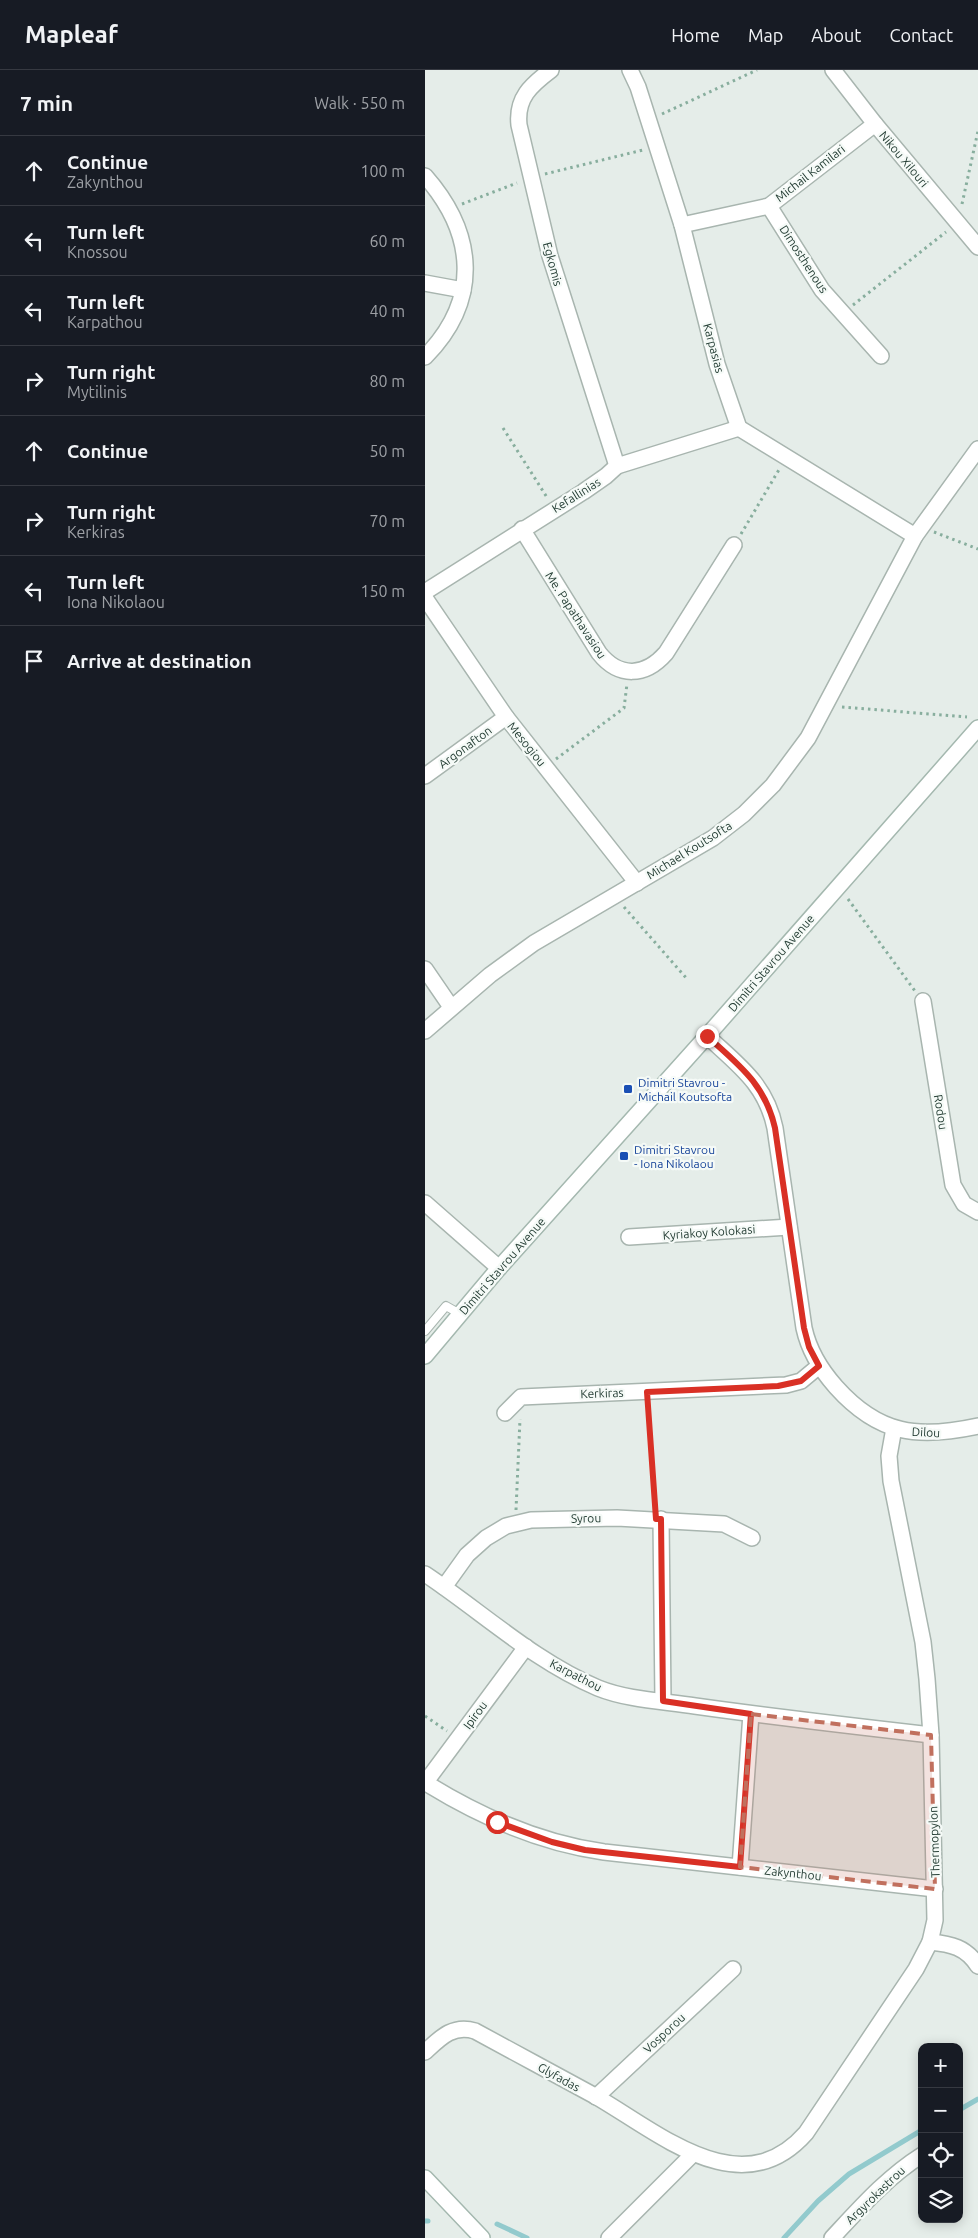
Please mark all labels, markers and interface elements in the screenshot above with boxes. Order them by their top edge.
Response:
text: Mapleaf [25,21,118,48]
text: Home [671,25,720,45]
text: Map [748,25,783,45]
text: About [811,25,861,45]
text: Contact [889,25,953,45]
text: 7 min [20,91,73,115]
text: Walk · 550 m [314,94,405,112]
street label: Nikou Xilouri [877,128,931,190]
street label: Michail Kamilari [773,142,847,204]
text: Continue [67,151,148,173]
icon: ahead [20,157,48,185]
text: 100 m [360,162,405,180]
text: Zakynthou [67,173,143,191]
text: Turn left [67,221,145,243]
street label: Dimosthenous [777,223,831,295]
icon: left [20,227,48,255]
text: 60 m [369,232,405,250]
street label: Egkomis [541,241,565,287]
text: Knossou [67,243,128,261]
text: Turn left [67,291,145,313]
icon: left [20,297,48,325]
text: 40 m [369,302,405,320]
text: Karpathou [67,313,143,331]
street label: Karpasias [701,322,727,374]
text: Turn right [67,361,155,383]
icon: right [20,367,48,395]
text: 80 m [369,372,405,390]
text: Mytilinis [67,383,127,401]
icon: ahead [20,437,48,465]
text: Continue [67,440,148,462]
text: 50 m [369,442,405,460]
street label: Kefallinias [549,475,603,515]
text: Turn right [67,501,155,523]
icon: right [20,507,48,535]
text: 70 m [369,512,405,530]
text: Kerkiras [67,523,125,541]
street label: Me. Papathavasiou [543,569,609,661]
text: Turn left [67,571,145,593]
icon: left [20,577,48,605]
text: 150 m [360,582,405,600]
text: Iona Nikolaou [67,593,165,611]
icon: arrive [20,647,48,675]
text: Arrive at destination [67,650,252,672]
street label: Mesogiou [505,719,549,769]
street label: Argonafton [436,723,494,771]
street label: Michael Koutsofta [644,819,734,881]
street label: Dimitri Stavrou Avenue [725,912,817,1014]
route end [696,1025,719,1048]
place label: Dimitri Stavrou - Michail Koutsofta [638,1076,732,1103]
marker: Dimitri Stavrou - Michail Koutsofta [622,1083,634,1095]
street label: Rodou [932,1094,950,1130]
place label: Dimitri Stavrou - Iona Nikolaou [634,1143,715,1170]
marker: Dimitri Stavrou - Iona Nikolaou [618,1150,630,1162]
street label: Dimitri Stavrou Avenue [456,1215,548,1317]
street label: Kyriakoy Kolokasi [662,1222,756,1242]
street label: Kerkiras [580,1386,624,1400]
street label: Dilou [911,1425,941,1439]
street label: Syrou [571,1511,601,1525]
street label: Karpathou [548,1656,604,1694]
street label: Ipirou [461,1698,489,1732]
street label: Thermopylon [926,1806,942,1878]
route start [486,1811,509,1834]
street label: Zakynthou [764,1864,822,1882]
street label: Vosporou [641,2011,687,2055]
map controls [918,2043,963,2223]
button: + [918,2043,963,2088]
street label: Glyfadas [536,2060,582,2094]
button: − [918,2088,963,2133]
button: locate [918,2133,963,2178]
street label: Argyrokastrou [843,2164,907,2226]
button: layers [918,2178,963,2223]

